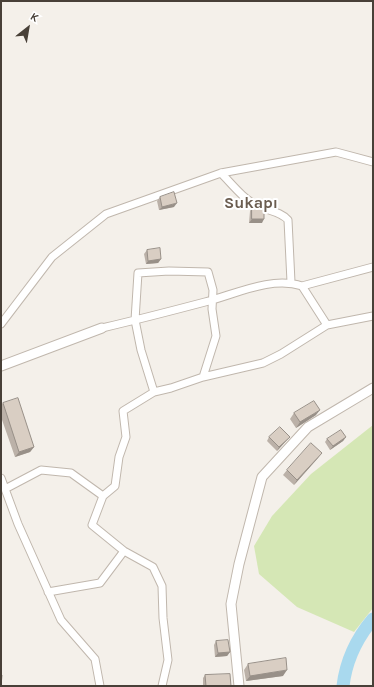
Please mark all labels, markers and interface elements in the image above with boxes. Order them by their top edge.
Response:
north arrow [8,8,48,48]
text: K [28,10,41,25]
district label: Sukapı [224,193,278,213]

